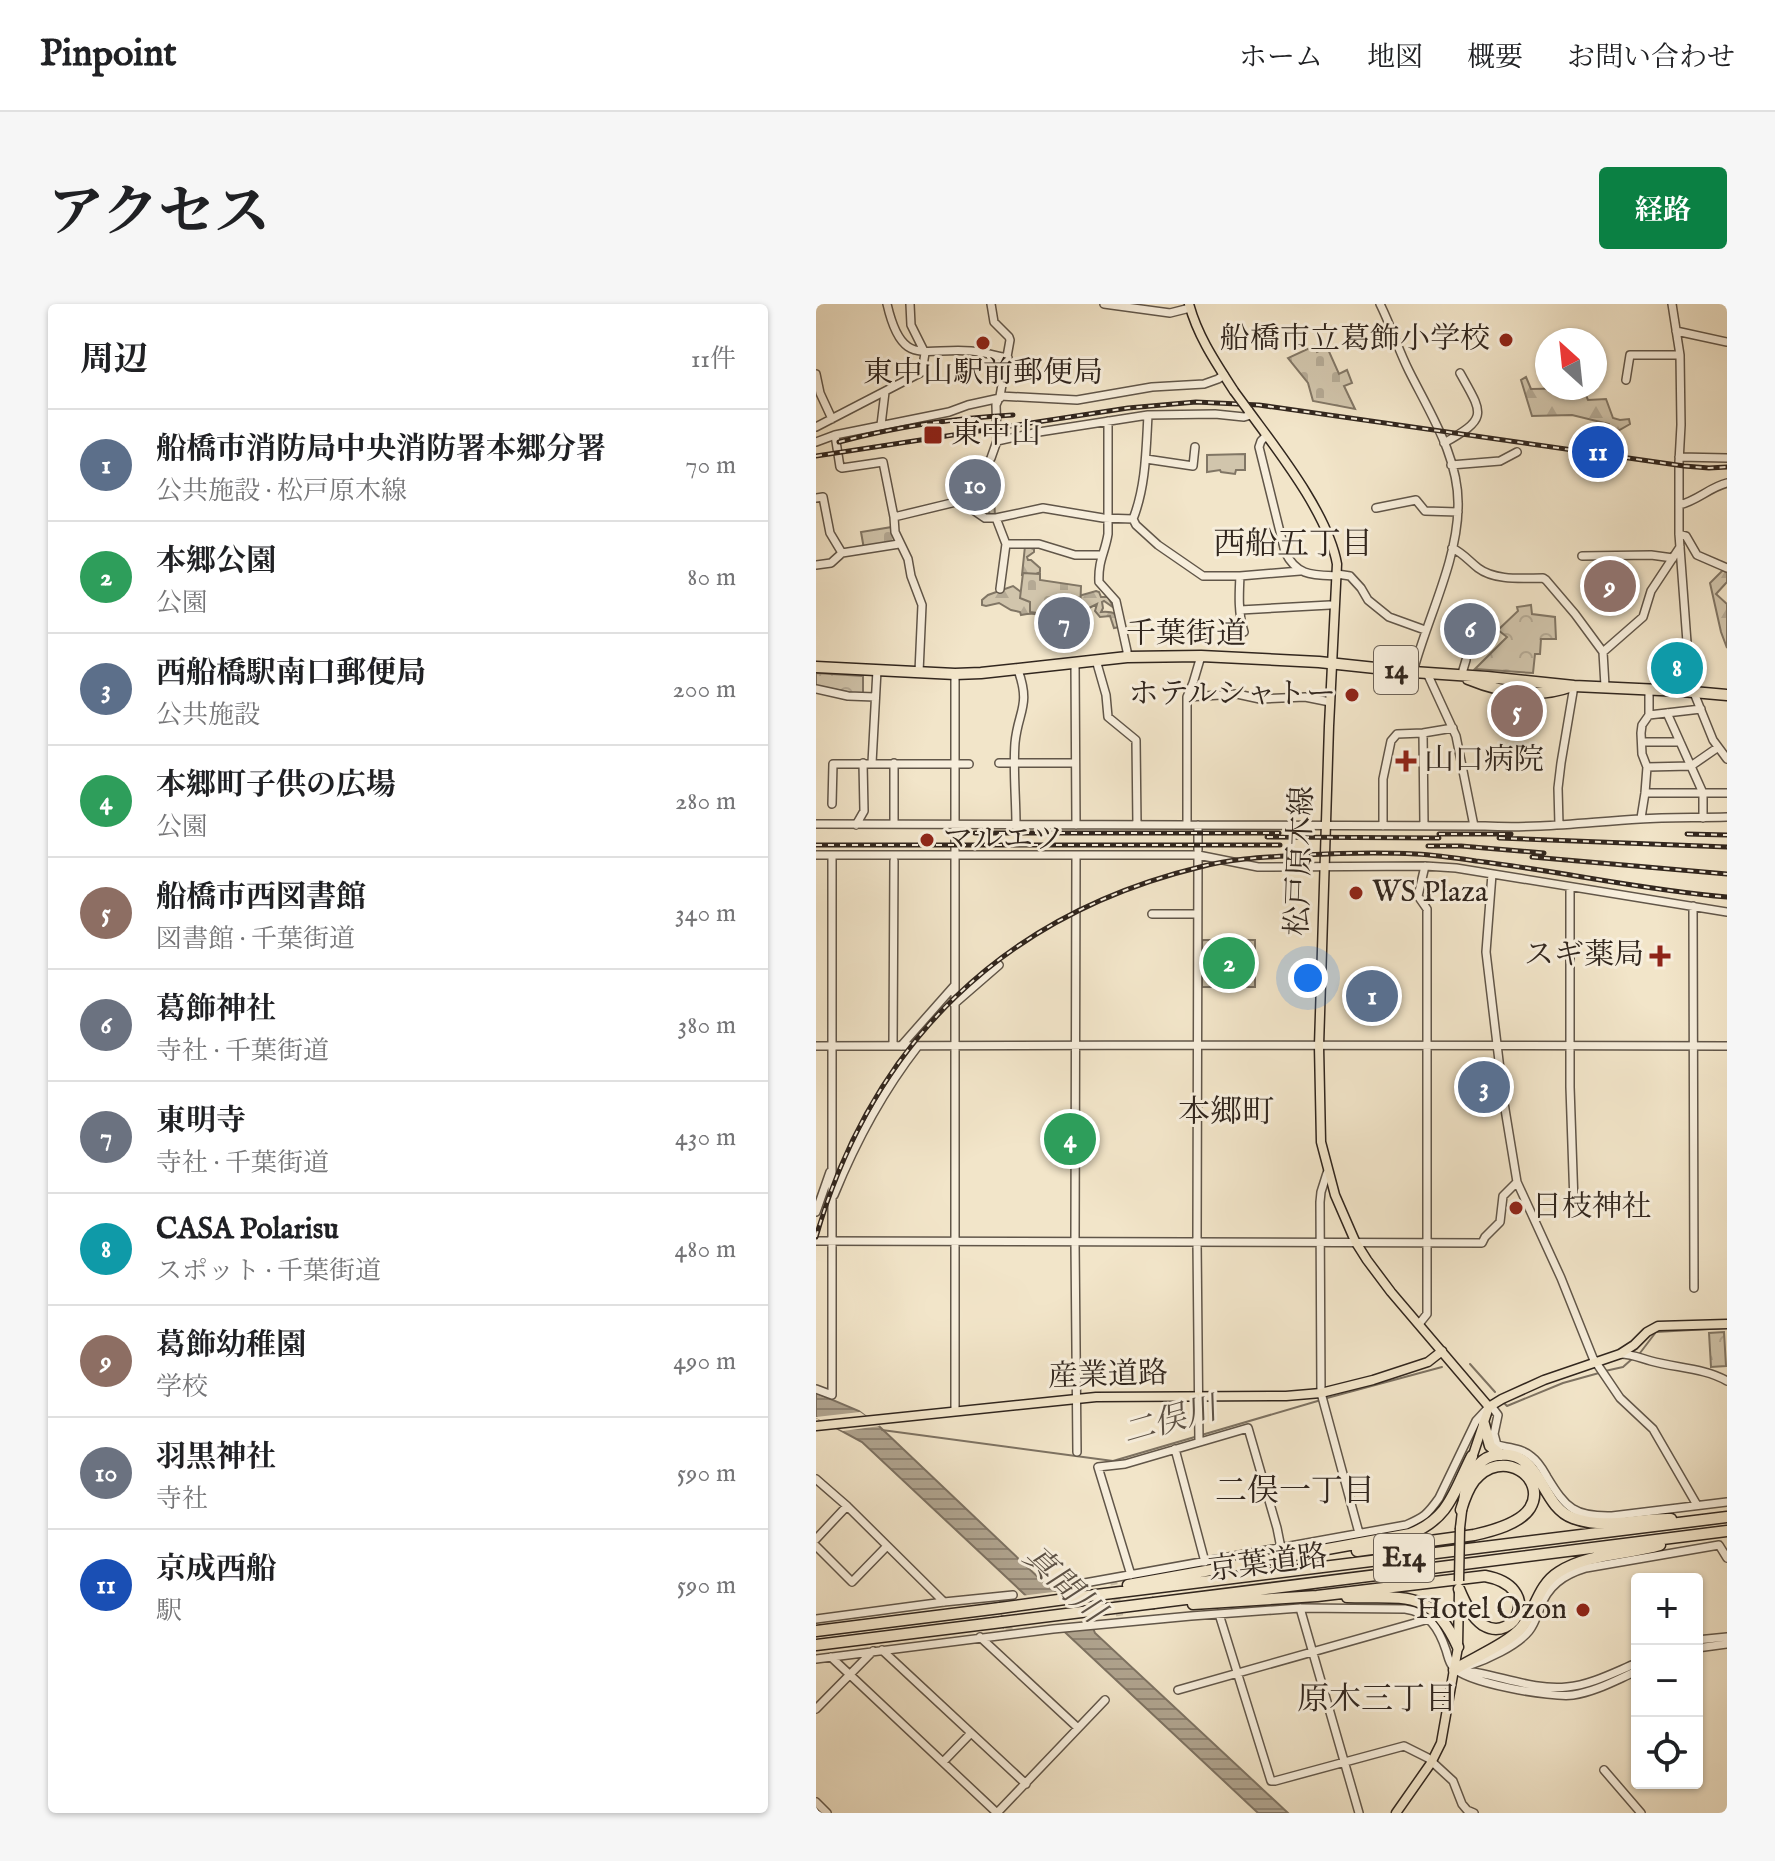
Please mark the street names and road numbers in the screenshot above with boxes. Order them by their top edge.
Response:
street label: 千葉街道 [1126,616,1246,654]
road number: 14 [1374,646,1418,694]
street label: 松戸原木線 [1279,785,1323,937]
street label: 産業道路 [1047,1355,1169,1397]
road number: E14 [1374,1534,1434,1582]
street label: 京葉道路 [1206,1538,1330,1590]

